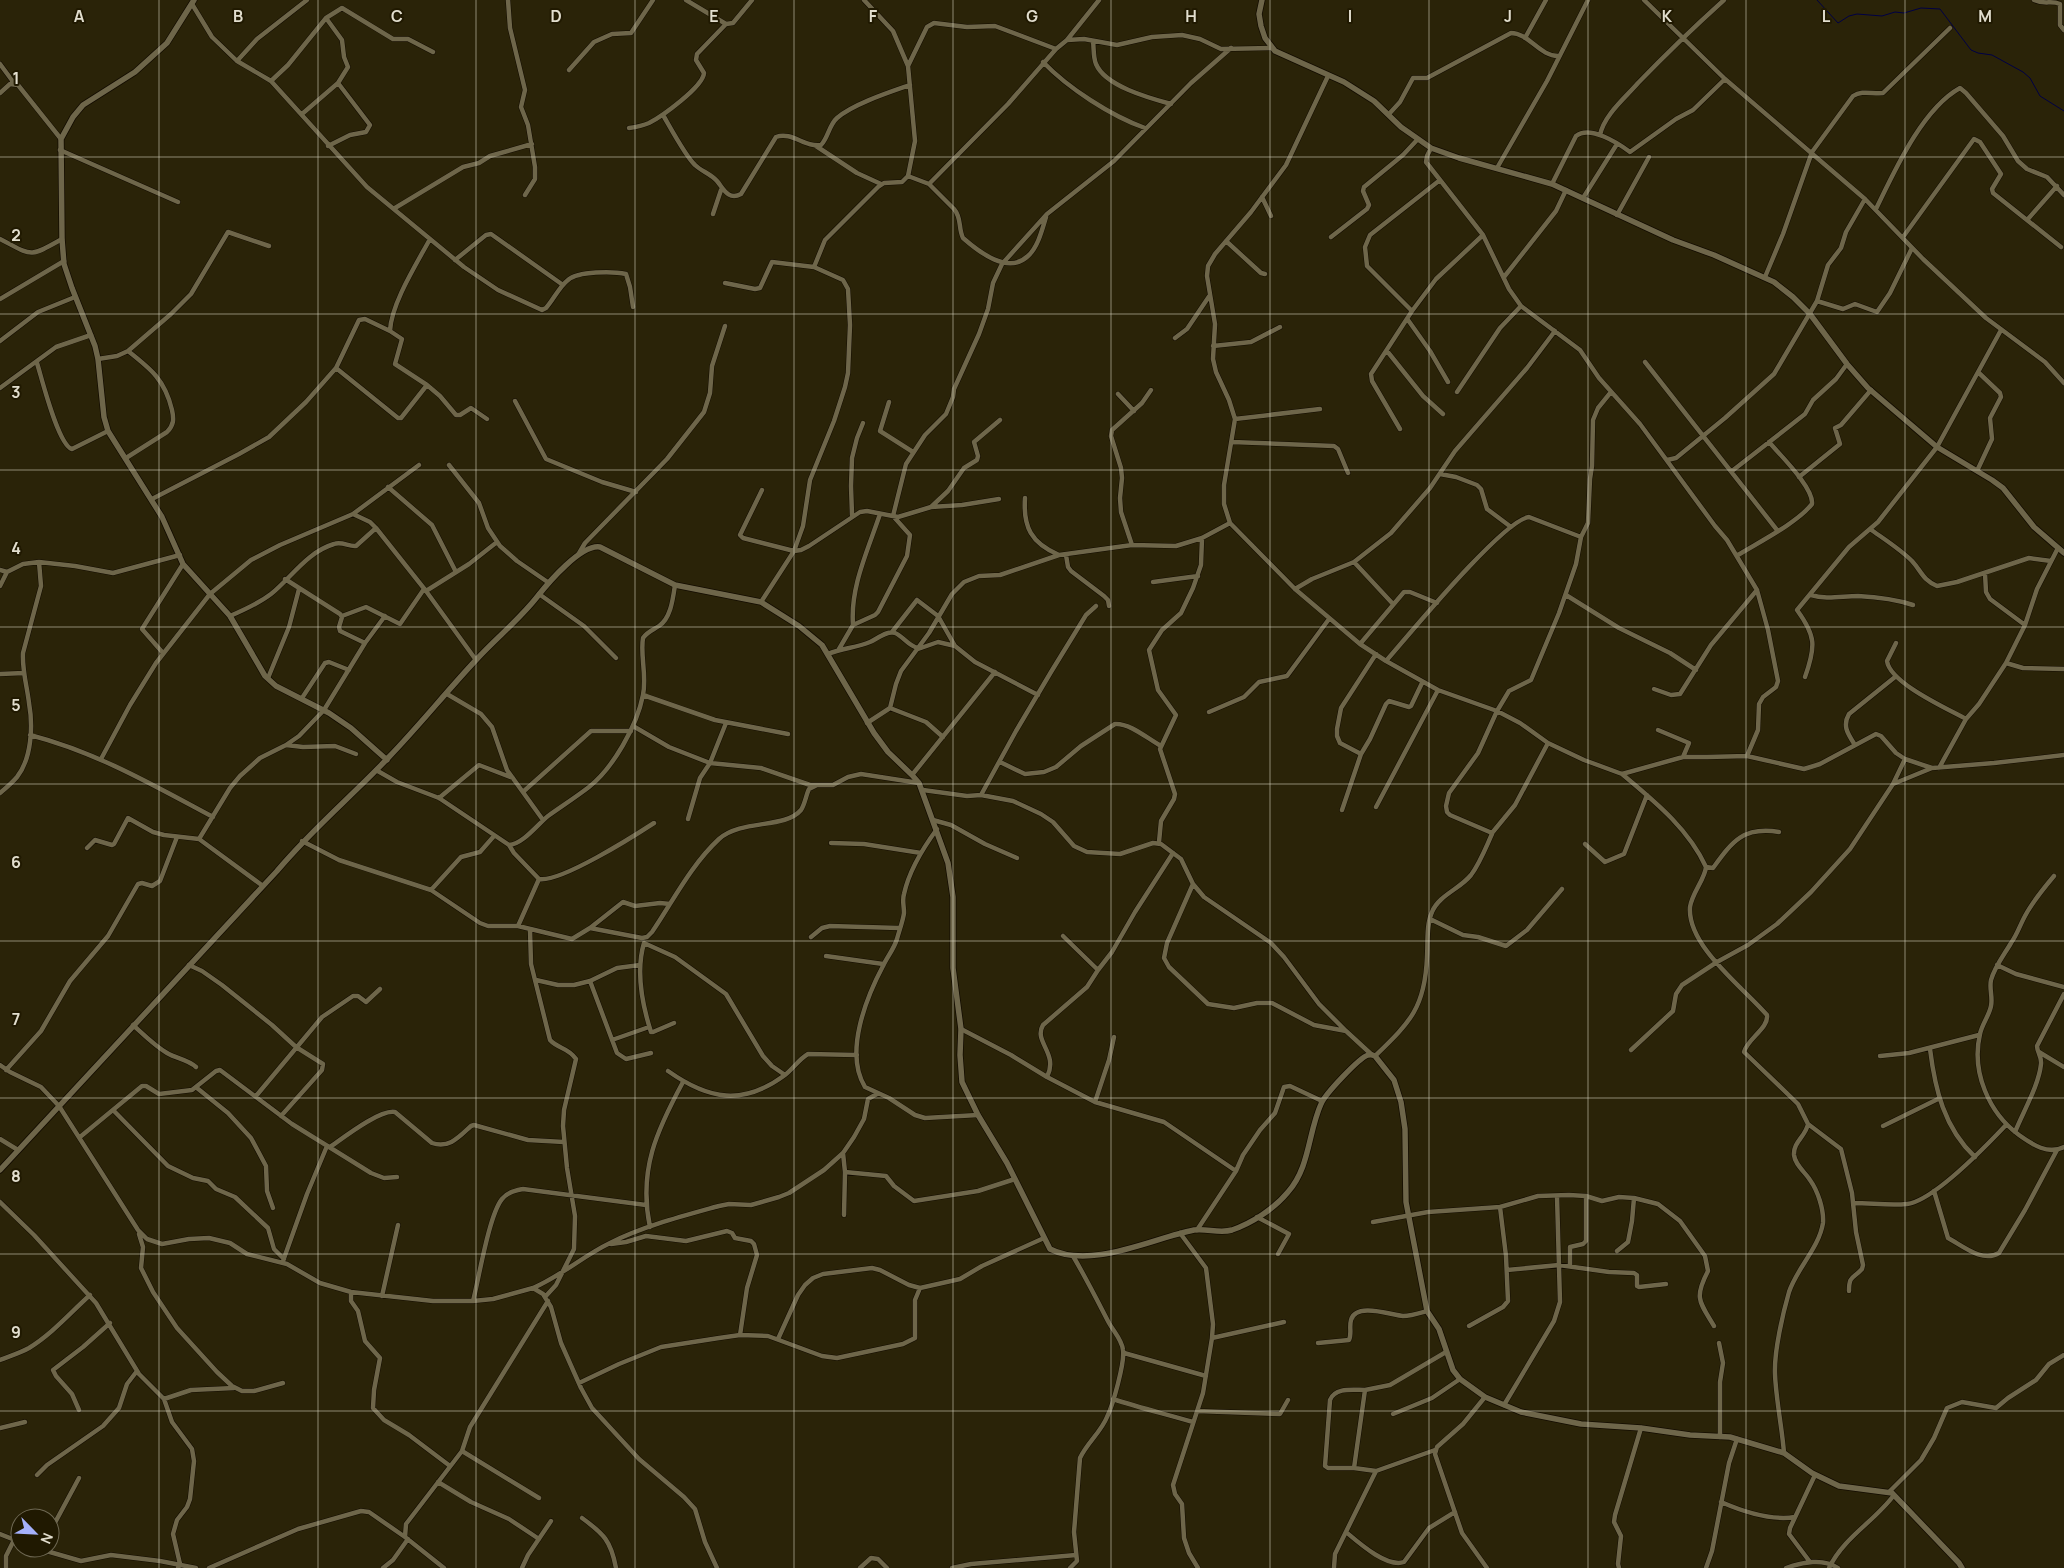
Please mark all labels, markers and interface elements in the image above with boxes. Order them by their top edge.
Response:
text: A [74,5,85,27]
text: B [233,5,243,27]
text: C [391,5,403,27]
text: D [550,5,562,27]
text: E [709,5,719,27]
text: F [869,5,878,27]
text: G [1026,5,1038,27]
text: H [1185,5,1197,27]
text: I [1348,5,1352,27]
text: J [1504,5,1512,27]
text: K [1662,5,1673,27]
text: L [1822,5,1831,27]
text: M [1978,5,1992,27]
text: 1 [12,67,20,89]
text: 2 [11,224,21,246]
text: 3 [11,381,21,403]
text: 4 [11,537,21,559]
text: 5 [11,694,21,716]
text: 6 [11,851,21,873]
text: 7 [12,1008,20,1030]
text: 8 [11,1165,21,1187]
text: 9 [11,1321,21,1343]
north arrow [10,1508,60,1558]
text: N [37,1530,58,1547]

